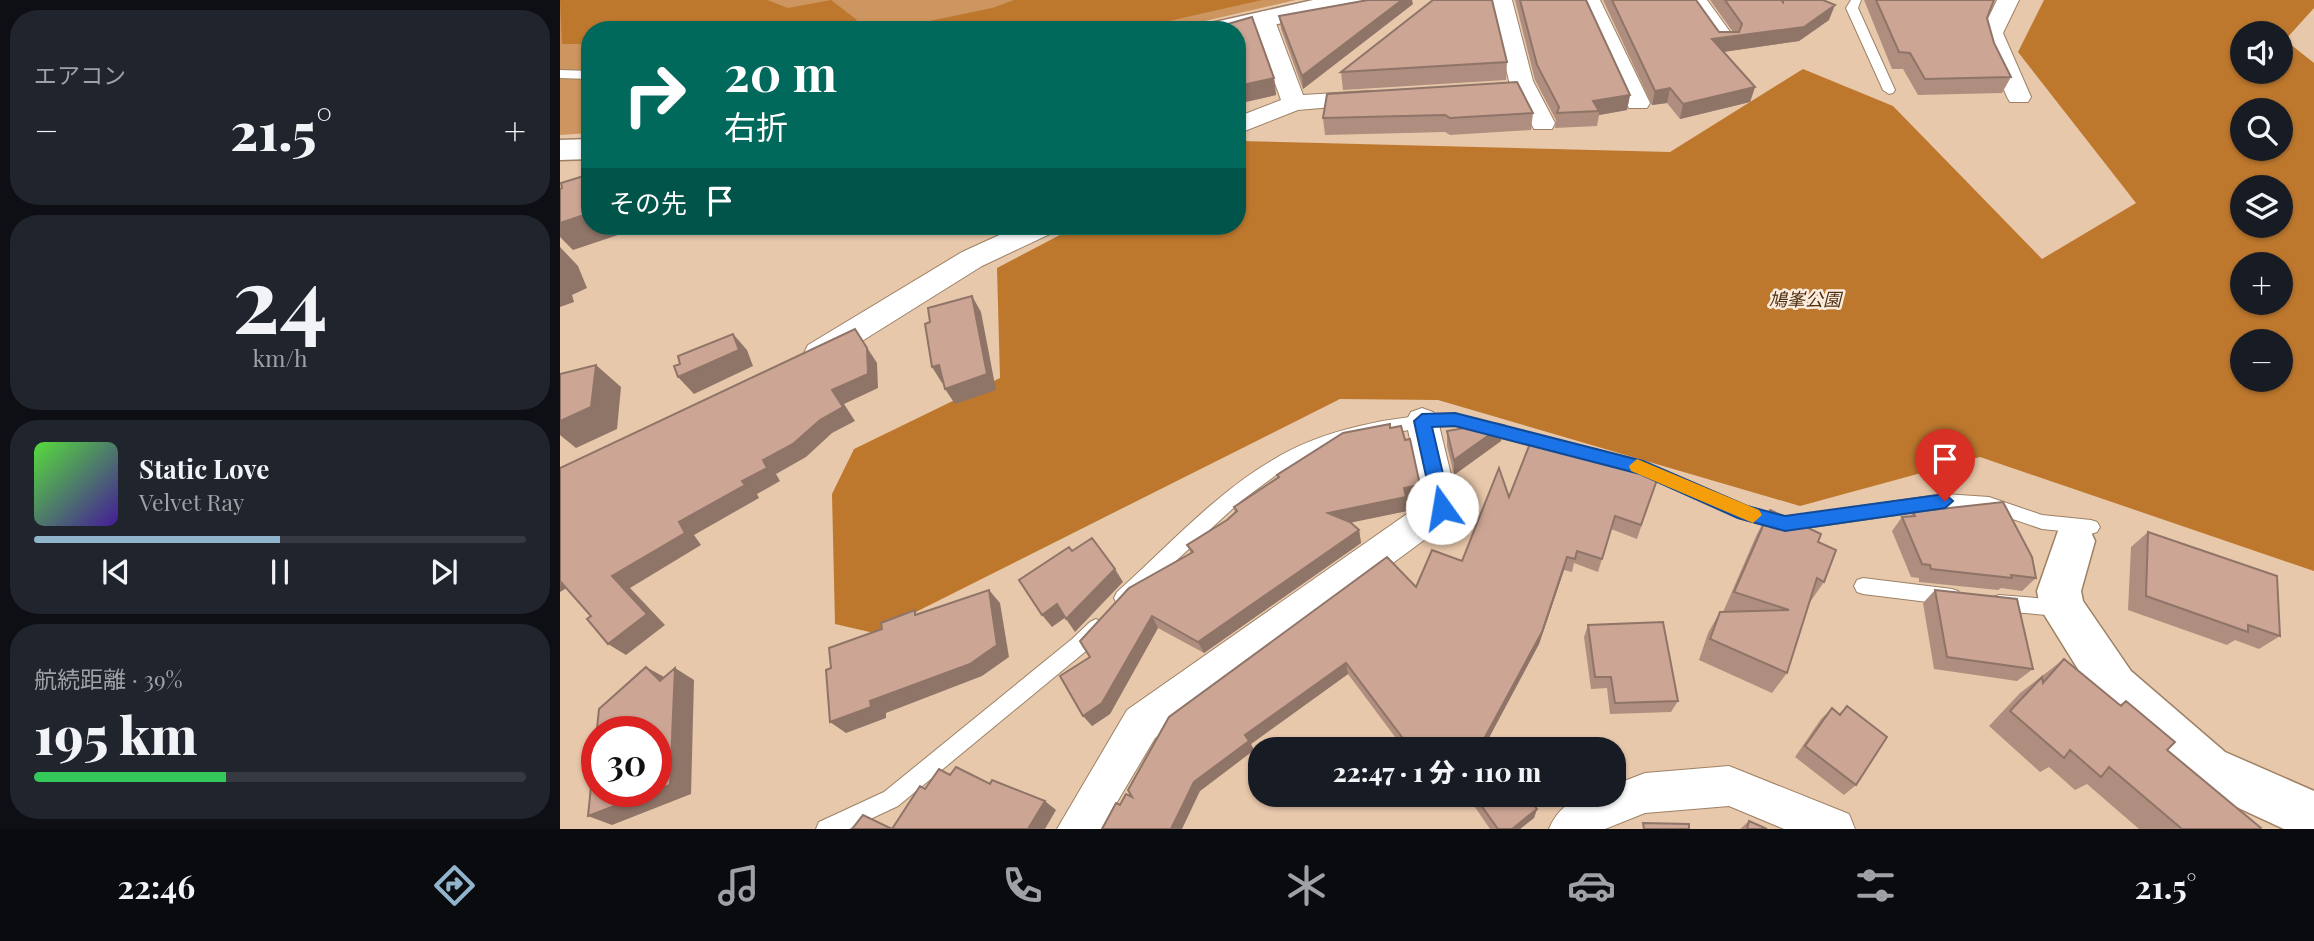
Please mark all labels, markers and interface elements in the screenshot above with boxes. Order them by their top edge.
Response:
map controls [2230,21,2293,392]
button: sound [2230,21,2293,84]
text: 20 m [724,39,837,104]
icon: right [609,49,700,140]
text: エアコン [34,59,126,90]
text: 21.5° [230,95,332,164]
button: search [2230,98,2293,161]
text: − [34,104,59,155]
text: + [504,104,526,155]
text: 右折 [724,104,788,147]
button: layers [2230,175,2293,238]
icon: arrive [701,182,739,220]
text: その先 [609,185,687,220]
text: 24 [232,236,328,357]
button: + [2230,252,2293,315]
park label: 鳩峯公園 [1769,287,1844,311]
button: − [2230,329,2293,392]
text: km/h [252,342,308,373]
pin [1915,429,1975,501]
icon: arrive [1926,440,1964,478]
text: Static Love [139,451,269,486]
position arrow [1405,471,1479,545]
text: Velvet Ray [139,486,244,517]
icon: previous [97,553,135,591]
icon: pause [261,553,299,591]
icon: next [425,553,463,591]
text: 航続距離 · 39% [34,663,183,694]
text: 195 km [34,699,197,768]
speed limit sign: 30 [581,716,672,807]
text: 22:47 · 1 分 · 110 m [1333,754,1541,789]
icon: directions [430,861,479,910]
icon: music [714,861,763,910]
icon: phone [998,861,1047,910]
icon: climate [1282,861,1331,910]
icon: car [1567,861,1616,910]
icon: filters [1851,861,1900,910]
text: 22:46 [118,864,195,907]
text: 21.5° [2135,864,2196,907]

